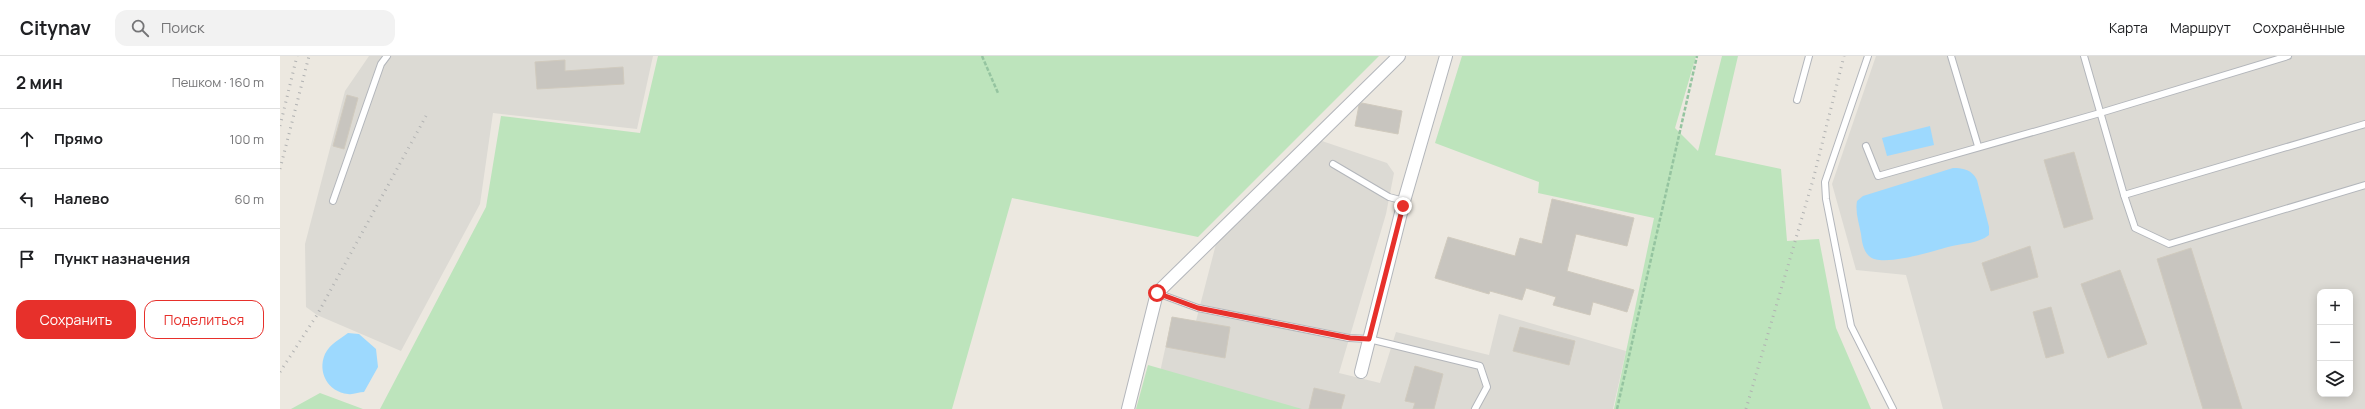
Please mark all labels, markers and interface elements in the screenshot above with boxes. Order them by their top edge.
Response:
search box [115,10,395,46]
text: Citynav [20,15,91,41]
icon: search [129,17,151,39]
text: Поиск [161,17,204,38]
text: Карта [2109,18,2148,37]
text: Маршрут [2170,18,2231,37]
text: Сохранённые [2253,18,2345,37]
text: 2 мин [16,71,63,94]
text: Пешком · 160 m [172,73,264,91]
icon: ahead [16,128,38,150]
text: Прямо [54,128,103,149]
text: 100 m [229,130,264,148]
icon: left [16,188,38,210]
text: Налево [54,188,109,209]
text: 60 m [234,190,264,208]
route end [1394,197,1412,215]
icon: arrive [16,248,38,270]
text: Пункт назначения [54,248,190,269]
route start [1148,284,1166,302]
map controls [2317,289,2353,397]
button: + [2317,289,2353,325]
button: Сохранить [16,300,136,339]
button: Поделиться [144,300,264,339]
button: − [2317,325,2353,361]
button: layers [2317,361,2353,397]

